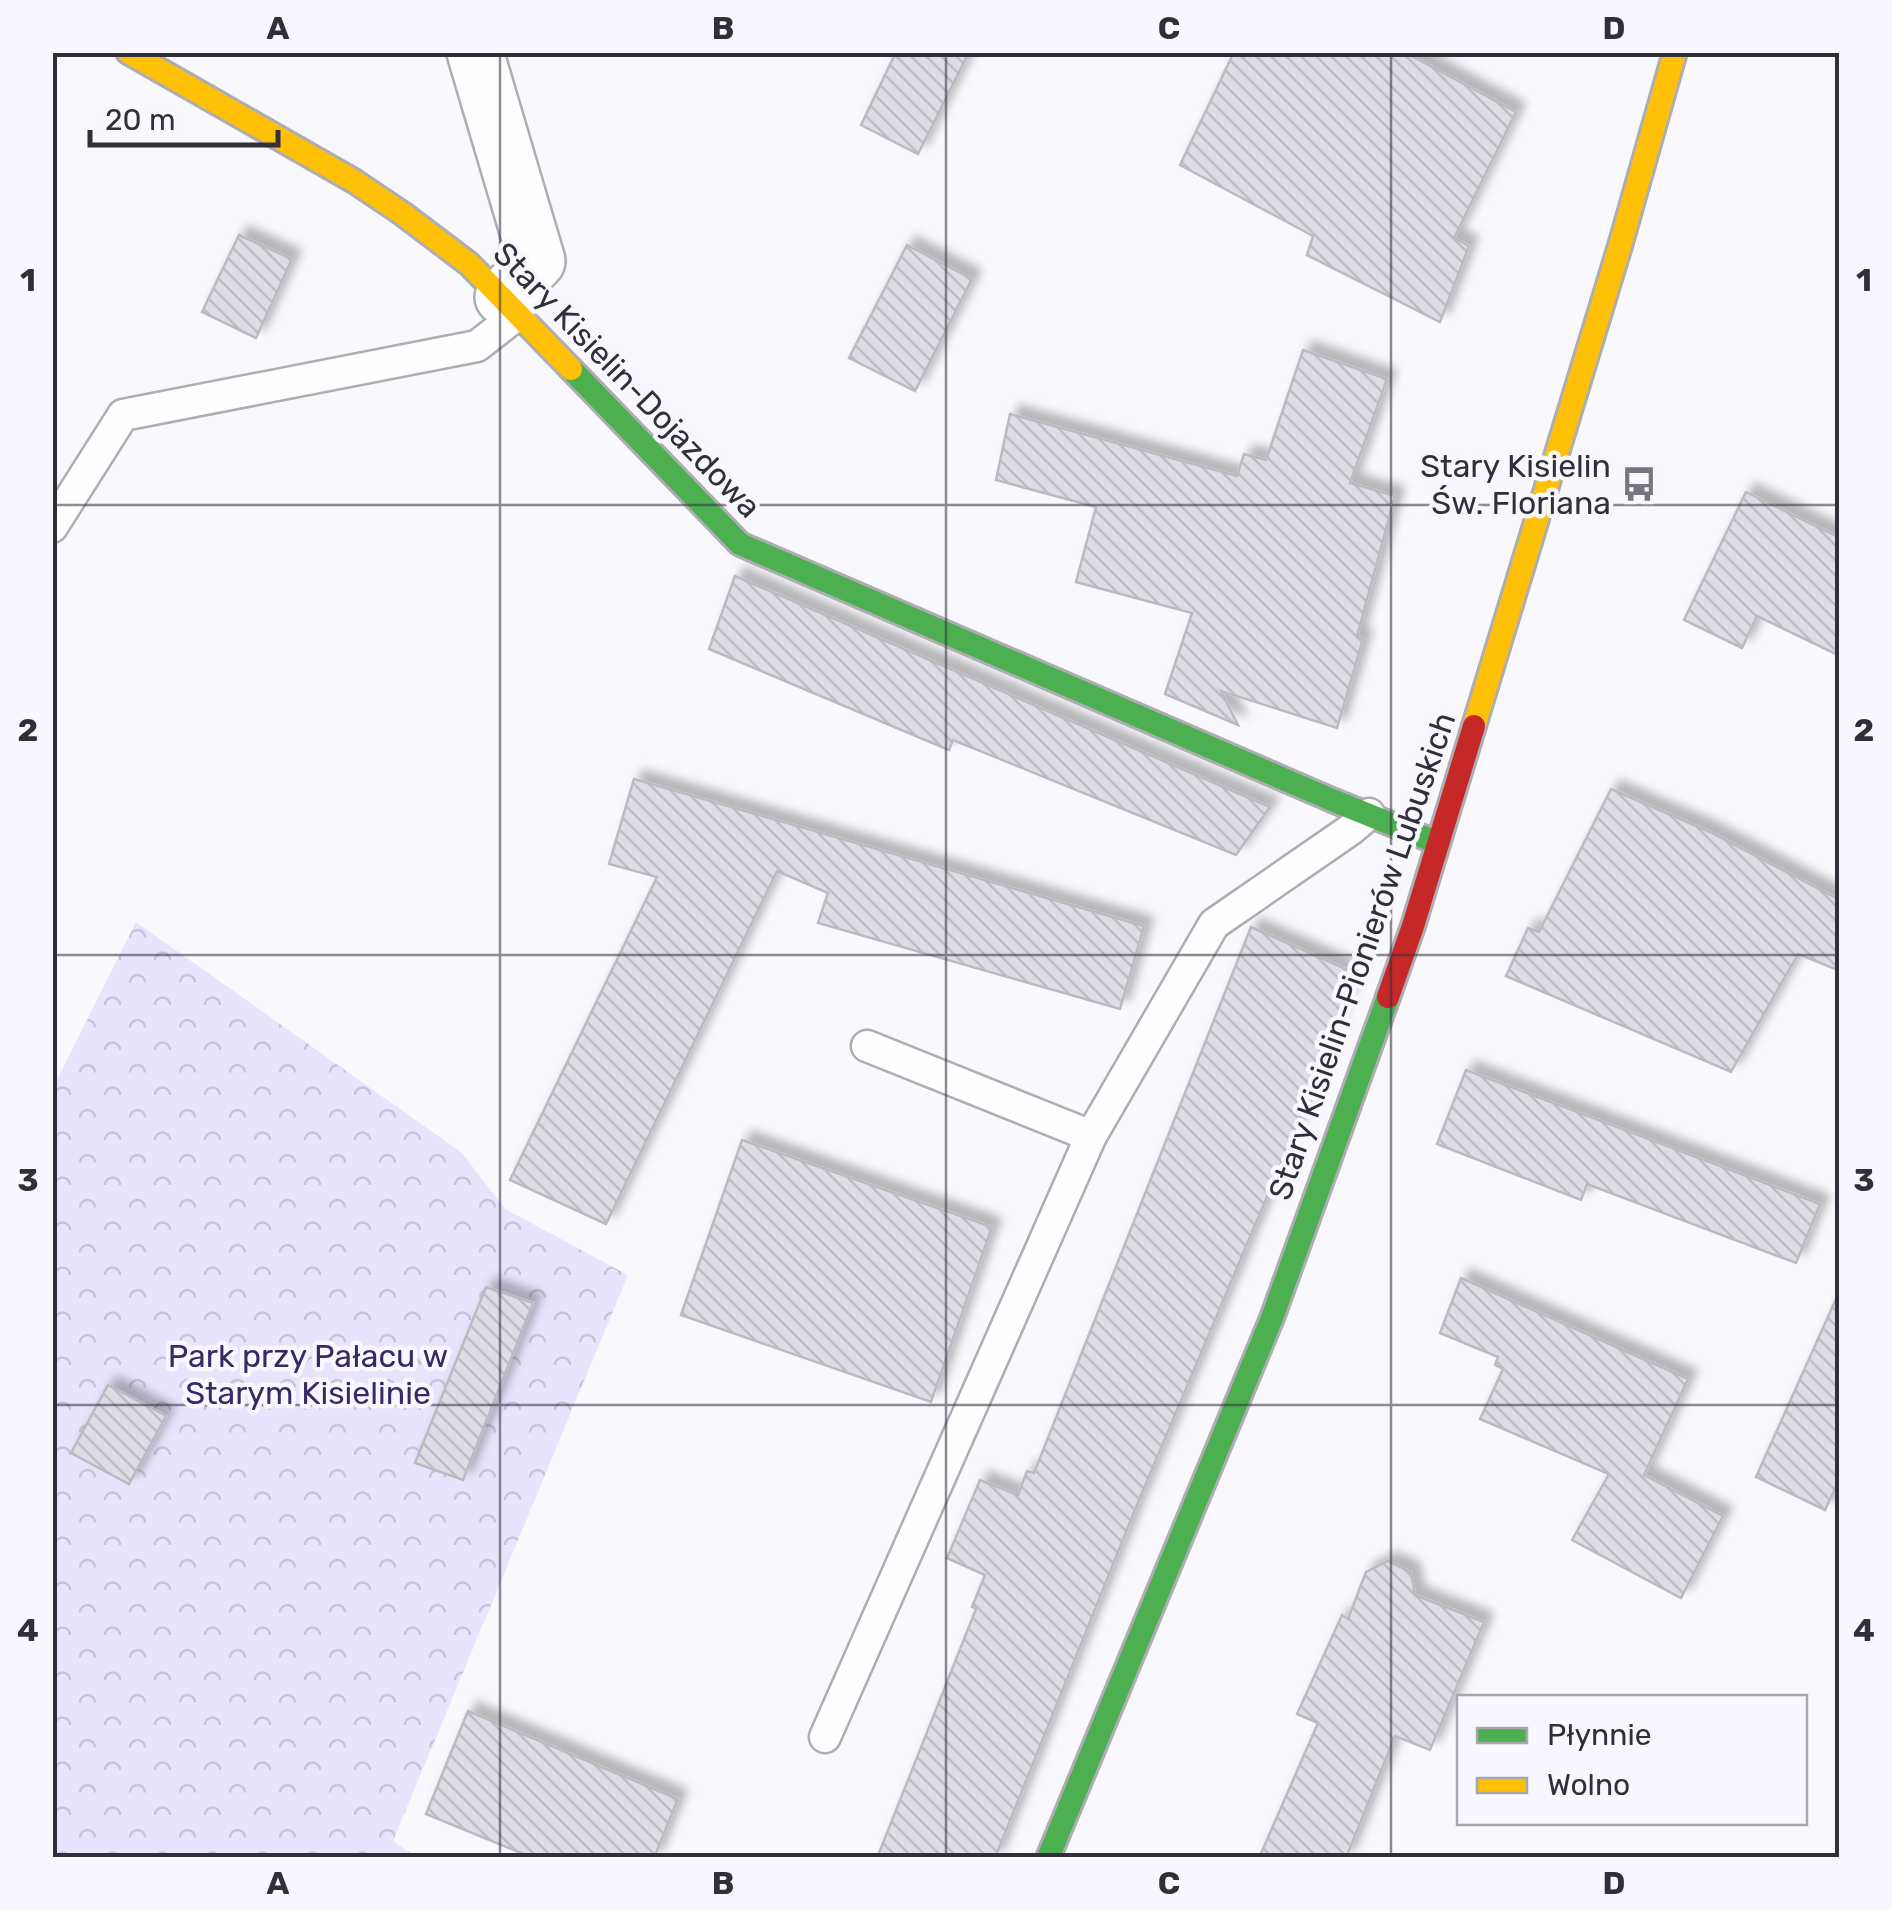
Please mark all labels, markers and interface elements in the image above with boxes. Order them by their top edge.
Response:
text: A [267,9,290,47]
text: B [712,9,734,47]
text: C [1158,9,1180,47]
text: D [1603,9,1625,47]
scale bar [90,85,278,147]
text: 20 m [105,102,176,138]
street label: Stary Kisielin-Dojazdowa [485,234,769,526]
text: 1 [20,261,36,299]
text: 1 [1856,261,1872,299]
place label: Stary Kisielin Św. Floriana [1420,447,1611,522]
bus stop icon: Stary Kisielin Św. Floriana [1620,465,1658,503]
street label: Stary Kisielin-Pionierów Lubuskich [1261,707,1463,1205]
text: 2 [18,711,38,749]
text: 2 [1854,711,1874,749]
text: 3 [17,1161,39,1199]
text: 3 [1853,1161,1875,1199]
park label: Park przy Pałacu w Starym Kisielinie [168,1337,448,1412]
text: 4 [17,1611,39,1649]
text: 4 [1853,1611,1875,1649]
legend [1457,1695,1807,1825]
text: Płynnie [1547,1717,1652,1753]
text: Wolno [1547,1767,1630,1803]
text: A [267,1864,290,1902]
text: B [712,1864,734,1902]
text: C [1158,1864,1180,1902]
text: D [1603,1864,1625,1902]

